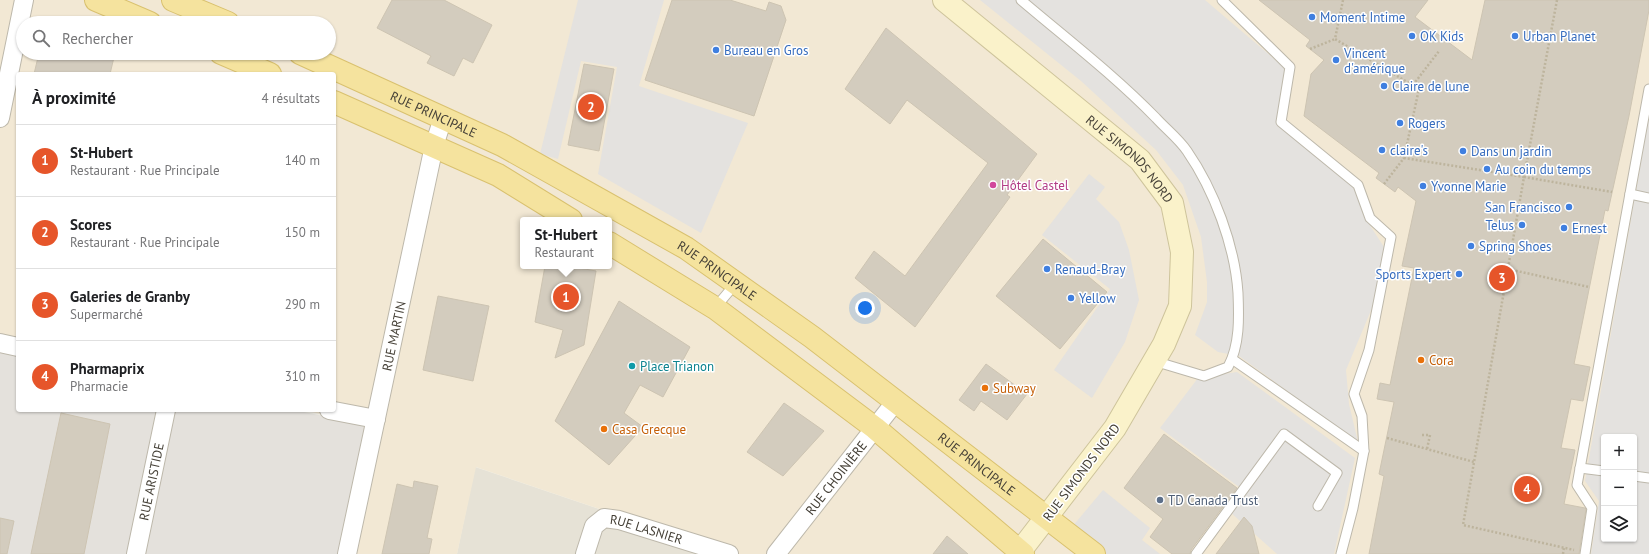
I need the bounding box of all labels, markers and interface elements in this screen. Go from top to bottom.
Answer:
place label: Moment Intime [1320,9,1405,26]
marker: Moment Intime [1307,12,1317,22]
search box [16,16,336,60]
icon: search [30,27,52,49]
place label: OK Kids [1420,28,1464,45]
place label: Urban Planet [1523,28,1596,45]
text: Rechercher [62,29,133,48]
marker: OK Kids [1407,31,1417,41]
marker: Urban Planet [1510,31,1520,41]
place label: Bureau en Gros [724,42,809,59]
marker: Bureau en Gros [711,45,721,55]
place label: Vincent d'amérique [1343,45,1405,77]
marker: Vincent d'amérique [1331,55,1341,65]
place label: Claire de lune [1392,78,1469,95]
marker: Claire de lune [1379,81,1389,91]
text: À proximité [32,87,116,109]
street label: RUE PRINCIPALE [388,87,480,141]
text: 4 résultats [261,90,320,107]
pin: 2 [578,92,604,122]
street label: RUE SIMONDS NORD [1082,111,1177,206]
place label: Rogers [1408,115,1446,132]
marker: Rogers [1395,118,1405,128]
place label: claire's [1390,142,1428,159]
text: St-Hubert [70,143,133,162]
place label: Dans un jardin [1471,143,1552,160]
marker: claire's [1377,145,1387,155]
marker: Dans un jardin [1458,146,1468,156]
text: 1 [41,152,49,169]
text: 140 m [285,152,320,169]
place label: Au coin du temps [1495,161,1591,178]
text: Restaurant · Rue Principale [70,162,220,179]
marker: Au coin du temps [1482,164,1492,174]
place label: Hôtel Castel [1001,177,1069,194]
place label: Yvonne Marie [1431,178,1506,195]
marker: Hôtel Castel [988,180,998,190]
marker: Yvonne Marie [1418,181,1428,191]
place label: San Francisco [1485,199,1561,216]
marker: San Francisco [1564,202,1574,212]
text: Scores [70,215,111,234]
popup [520,217,612,269]
place label: Telus [1486,217,1514,234]
marker: Telus [1517,220,1527,230]
place label: Ernest [1572,220,1608,237]
marker: Ernest [1559,223,1569,233]
text: 2 [41,224,49,241]
text: 150 m [285,224,320,241]
text: St-Hubert [535,225,597,244]
text: Restaurant · Rue Principale [70,234,220,251]
street label: RUE PRINCIPALE [674,237,760,304]
place label: Spring Shoes [1479,238,1551,255]
marker: Spring Shoes [1466,241,1476,251]
text: Restaurant [535,244,594,261]
place label: Renaud-Bray [1055,261,1125,278]
pin: 3 [1489,263,1515,293]
marker: Renaud-Bray [1042,264,1052,274]
place label: Sports Expert [1375,266,1452,283]
marker: Sports Expert [1454,269,1464,279]
pin: 1 [553,282,579,312]
text: Galeries de Granby [70,287,190,306]
place label: Yellow [1079,290,1116,307]
marker: Yellow [1066,293,1076,303]
text: 3 [41,296,49,313]
text: 290 m [285,296,320,313]
your location [855,298,875,318]
street label: RUE MARTIN [378,299,410,373]
text: Supermarché [70,306,143,323]
place label: Cora [1429,352,1454,369]
marker: Cora [1416,355,1426,365]
place label: Place Trianon [640,358,714,375]
text: Pharmaprix [70,359,144,378]
marker: Place Trianon [627,361,637,371]
text: 4 [41,368,49,385]
text: 310 m [285,368,320,385]
text: Pharmacie [70,378,128,395]
place label: Subway [993,380,1036,397]
marker: Subway [980,383,990,393]
street label: RUE SIMONDS NORD [1039,420,1124,525]
place label: Casa Grecque [612,421,686,438]
marker: Casa Grecque [599,424,609,434]
street label: RUE PRINCIPALE [934,429,1019,499]
map controls [1601,434,1637,542]
button: + [1601,434,1637,470]
street label: RUE CHOINIÈRE [802,437,871,519]
street label: RUE ARISTIDE [135,441,168,522]
button: − [1601,470,1637,506]
pin: 4 [1514,474,1540,504]
place label: TD Canada Trust [1168,492,1259,509]
marker: TD Canada Trust [1155,495,1165,505]
button: layers [1601,506,1637,542]
street label: RUE LASNIER [609,511,685,548]

